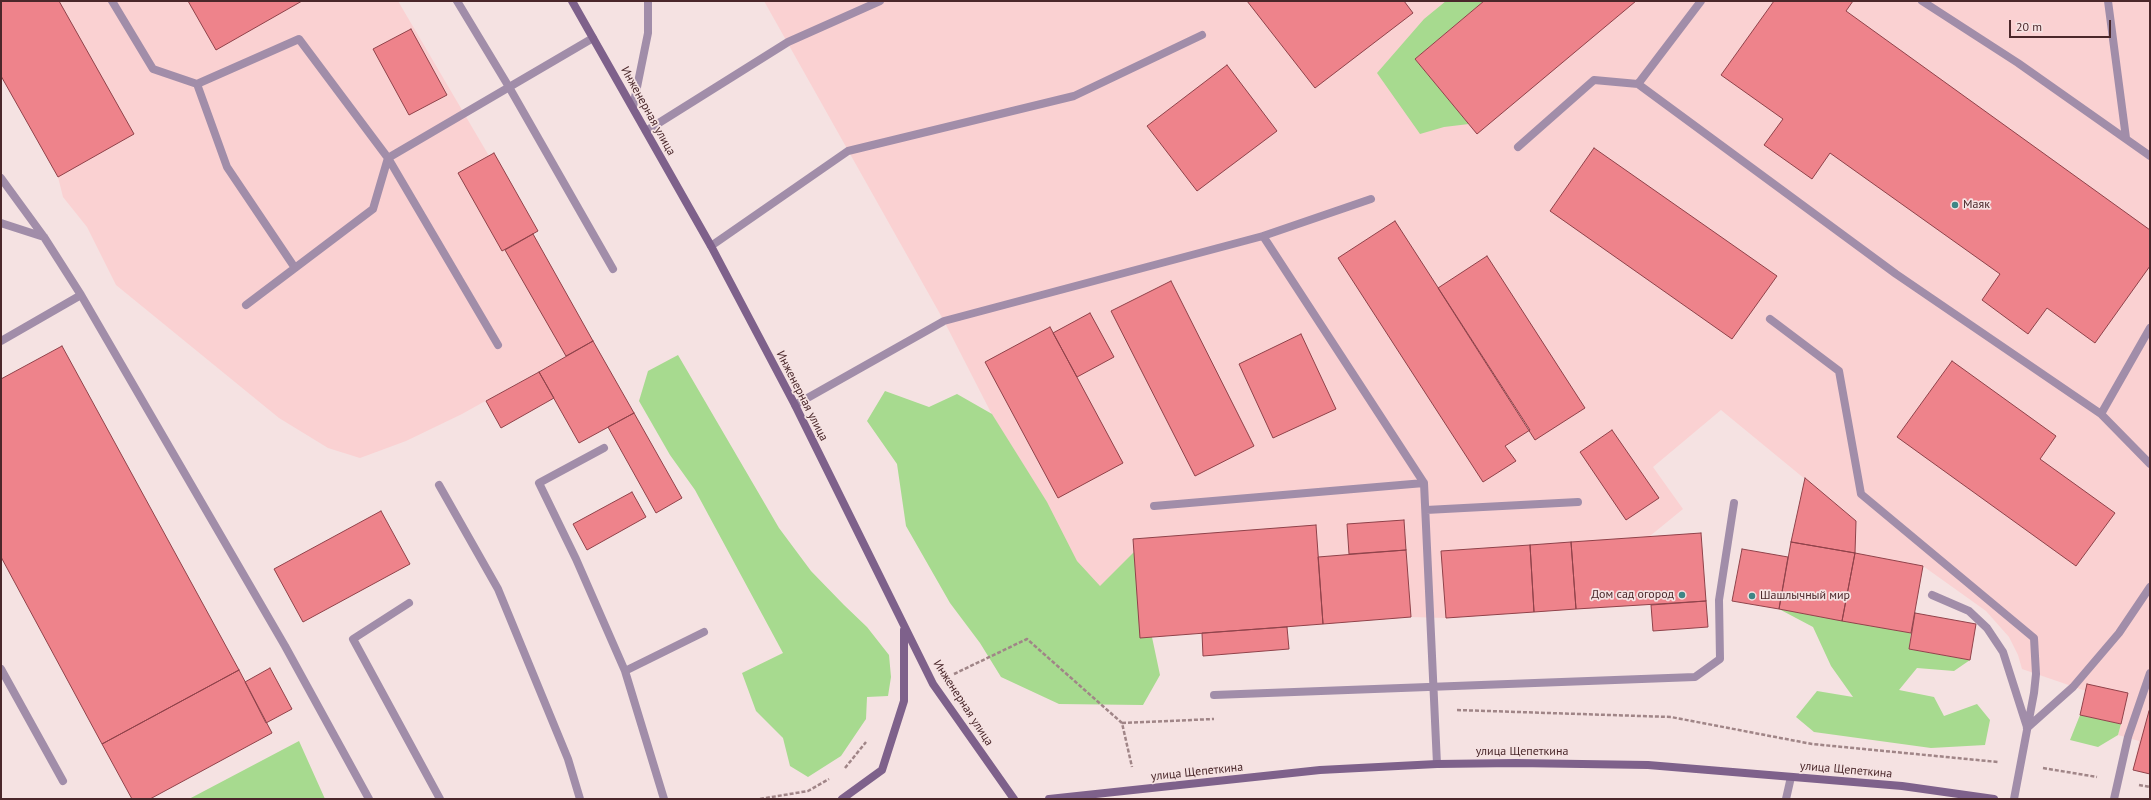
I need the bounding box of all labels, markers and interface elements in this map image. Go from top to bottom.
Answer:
scale bar [2011,12,2113,38]
text: 20 m [2016,19,2042,34]
street label: Инженерная улица [618,64,678,158]
place label: Маяк [1963,198,1990,212]
marker: Маяк [1950,200,1960,210]
street label: Инженерная улица [773,348,831,444]
place label: Дом сад огород [1591,588,1674,602]
place label: Шашлычный мир [1760,589,1850,603]
marker: Дом сад огород [1677,590,1687,600]
marker: Шашлычный мир [1747,591,1757,601]
street label: Инженерная улица [930,657,996,749]
street label: улица Щепеткина [1476,745,1568,759]
street label: улица Щепеткина [1799,759,1893,781]
street label: улица Щепеткина [1150,760,1244,784]

